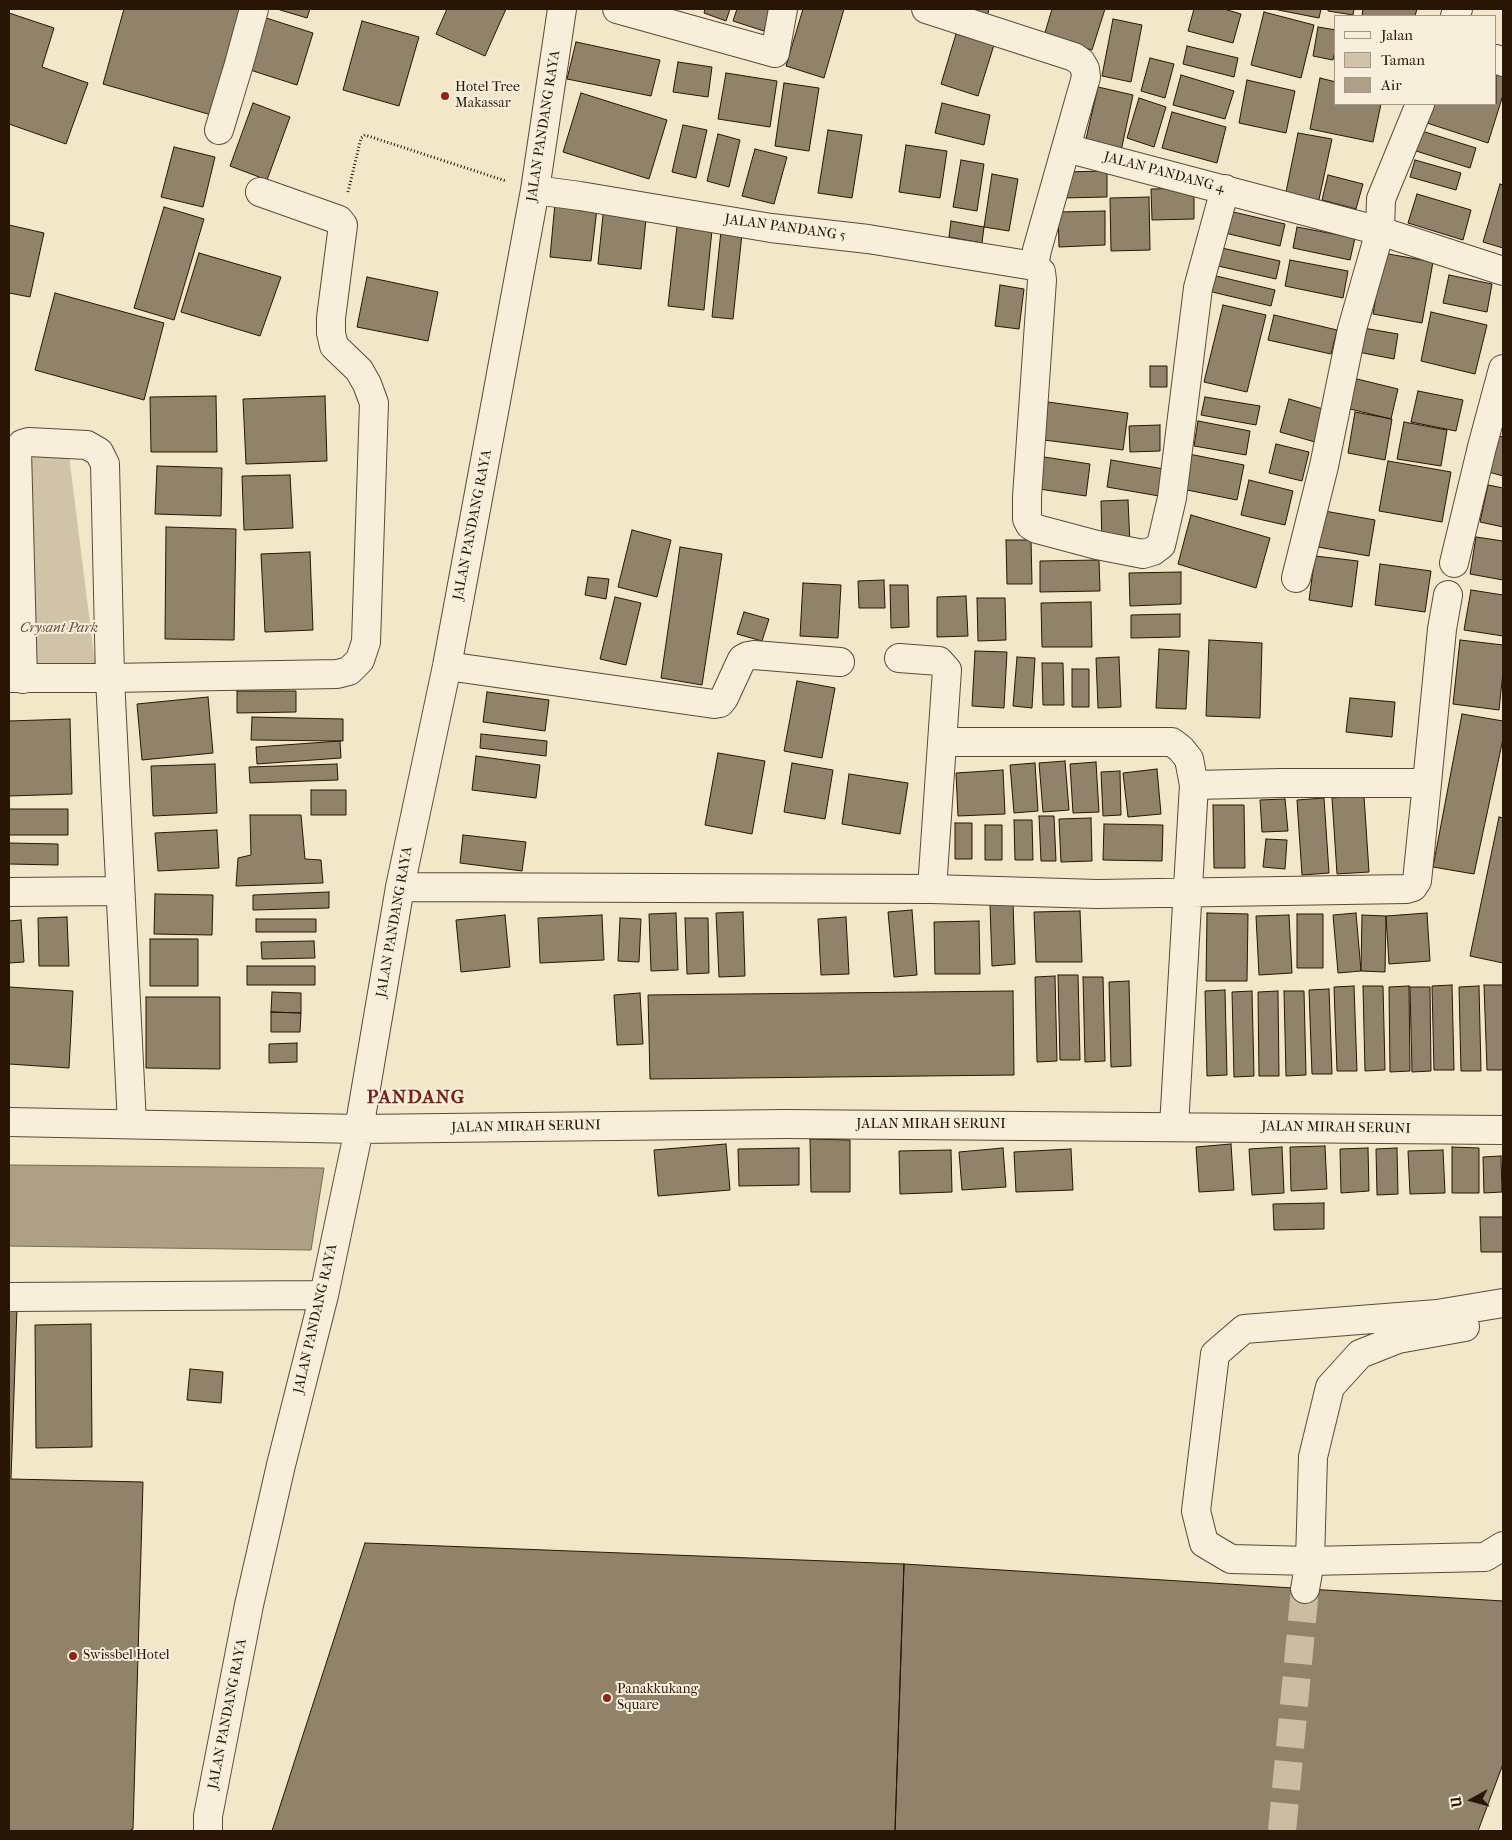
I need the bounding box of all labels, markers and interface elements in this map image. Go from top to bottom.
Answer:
legend [1334,15,1497,105]
text: Jalan [1381,26,1413,44]
street label: JALAN PANDANG RAYA [524,49,564,203]
text: Taman [1381,51,1425,69]
text: Air [1381,76,1402,94]
place label: Hotel Tree Makassar [455,80,520,112]
marker: Hotel Tree Makassar [439,90,451,102]
street label: JALAN PANDANG 4 [1102,149,1226,197]
street label: JALAN PANDANG 5 [723,211,847,245]
street label: JALAN PANDANG RAYA [450,448,496,602]
park label: Crysant Park [20,621,98,637]
street label: JALAN PANDANG RAYA [373,845,417,999]
district label: PANDANG [366,1087,466,1109]
street label: JALAN MIRAH SERUNI [451,1117,601,1137]
street label: JALAN MIRAH SERUNI [856,1117,1006,1133]
street label: JALAN MIRAH SERUNI [1261,1118,1411,1138]
street label: JALAN PANDANG RAYA [291,1243,341,1395]
street label: JALAN PANDANG RAYA [205,1637,251,1791]
place label: Swissbel Hotel [83,1648,170,1664]
marker: Swissbel Hotel [67,1650,79,1662]
place label: Panakkukang Square [617,1682,698,1714]
marker: Panakkukang Square [601,1692,613,1704]
north arrow [1447,1775,1497,1825]
text: U [1448,1795,1466,1808]

